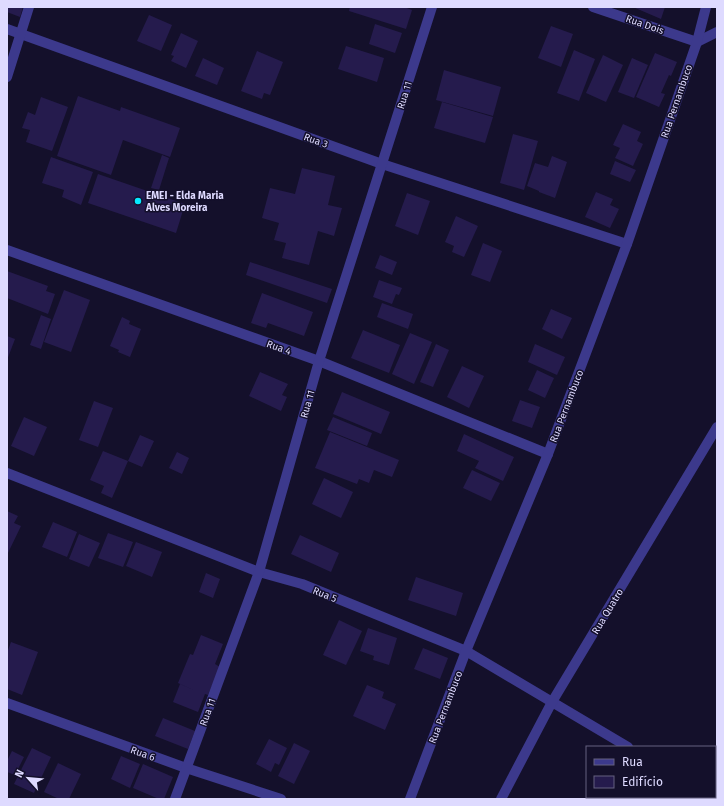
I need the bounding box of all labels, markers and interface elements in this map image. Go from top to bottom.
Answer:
street label: Rua Dois [624,13,666,37]
street label: Rua Pernambuco [659,63,695,140]
street label: Rua 11 [395,80,415,111]
street label: Rua 3 [302,131,329,151]
place label: EMEI - Elda Maria Alves Moreira [145,190,224,214]
marker: EMEI - Elda Maria Alves Moreira [133,196,143,206]
street label: Rua 4 [265,338,293,358]
street label: Rua Pernambuco [548,368,586,444]
street label: Rua 11 [298,389,318,420]
street label: Rua 5 [311,585,338,605]
street label: Rua Quatro [590,586,626,637]
street label: Rua Pernambuco [427,669,465,745]
street label: Rua 11 [197,697,218,728]
street label: Rua 6 [129,744,157,764]
legend [586,746,716,798]
text: Rua [622,755,643,769]
north arrow [8,758,48,798]
text: N [12,767,27,780]
text: Edifício [622,775,663,789]

